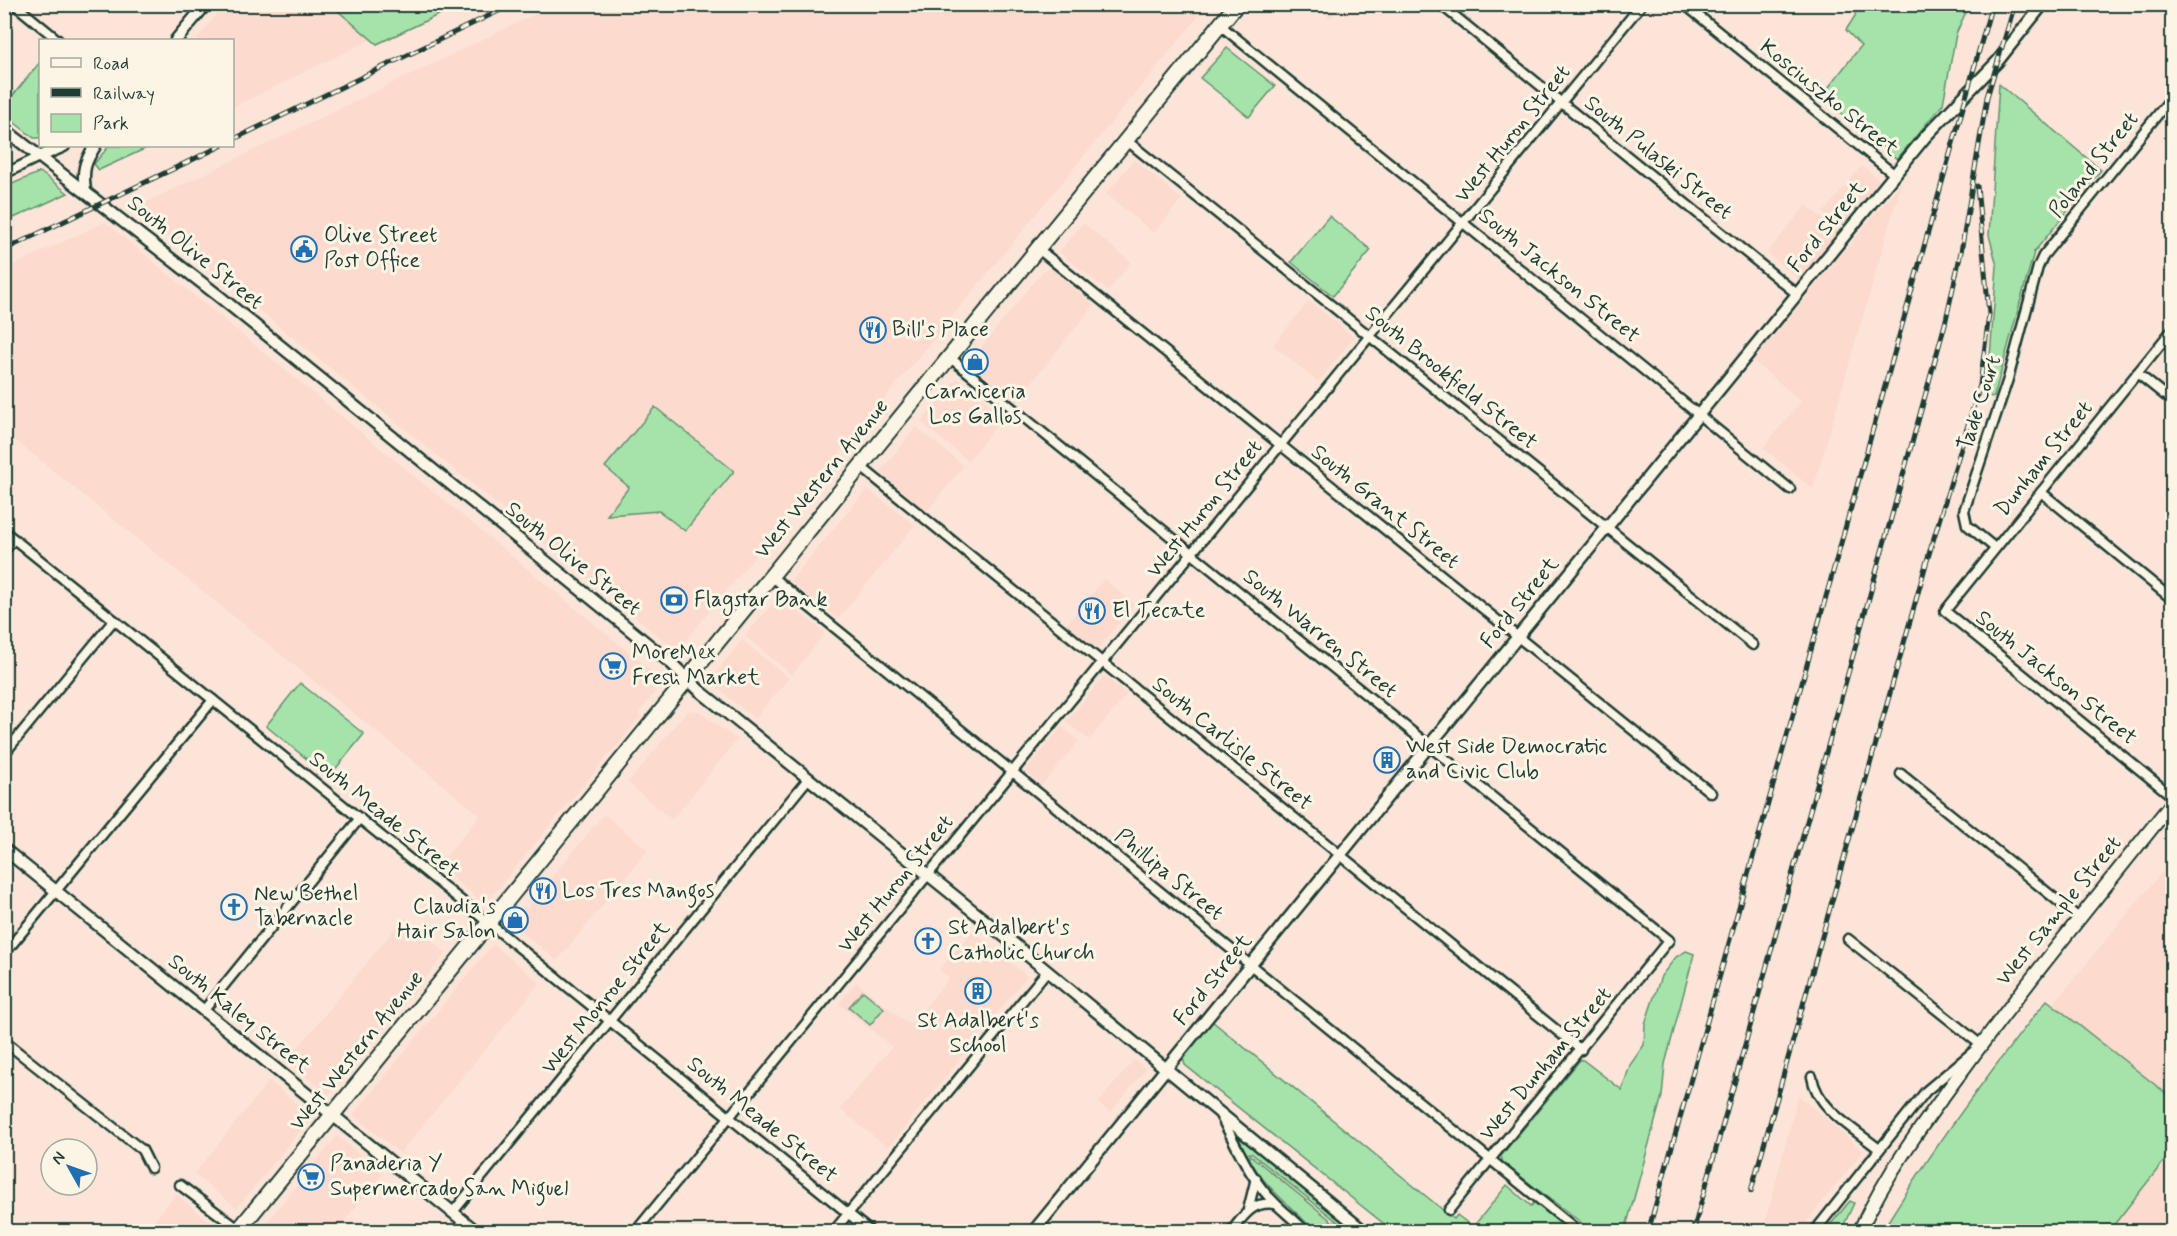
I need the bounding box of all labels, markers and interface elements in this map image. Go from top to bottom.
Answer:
street label: Kosciuszko Street [1754,33,1904,163]
legend [39,39,234,147]
text: Road [93,52,129,76]
street label: West Huron Street [1449,59,1577,209]
text: Railway [93,82,155,106]
street label: South Pulaski Street [1578,90,1738,226]
street label: Poland Street [2043,106,2145,224]
text: Park [93,112,129,136]
street label: Ford Street [1781,175,1873,279]
street label: South Olive Street [121,190,269,316]
street label: South Jackson Street [1473,202,1645,350]
place label: Olive Street Post Office [324,222,437,275]
public building icon: Olive Street Post Office [289,234,319,264]
street label: South Brookfield Street [1359,300,1543,456]
restaurant icon: Bill's Place [858,315,888,345]
place label: Bill's Place [892,316,989,344]
shop icon: Carniceria Los Gallos [960,347,990,377]
street label: Tade Court [1951,352,2009,454]
place label: Carniceria Los Gallos [924,378,1026,431]
street label: West Western Avenue [749,393,895,565]
street label: Dunham Street [1989,395,2099,523]
street label: West Huron Street [1141,434,1269,584]
street label: South Grant Street [1305,438,1465,576]
street label: South Olive Street [499,496,647,622]
street label: Ford Street [1474,551,1566,655]
street label: South Warren Street [1237,563,1403,705]
bank icon: Flagstar Bank [659,585,689,615]
place label: Flagstar Bank [694,586,828,617]
restaurant icon: El Tecate [1077,596,1107,626]
place label: El Tecate [1112,597,1206,625]
street label: South Jackson Street [1970,604,2142,752]
place label: MoreMex Fresh Market [632,639,760,692]
supermarket icon: MoreMex Fresh Market [598,651,628,681]
street label: South Carlisle Street [1146,671,1318,817]
place label: West Side Democratic and Civic Club [1406,733,1607,786]
building icon: West Side Democratic and Civic Club [1372,745,1402,775]
street label: South Meade Street [303,746,465,884]
street label: West Huron Street [832,809,960,959]
street label: Phillipa Street [1109,823,1229,927]
street label: West Sample Street [1990,830,2128,992]
restaurant icon: Los Tres Mangos [528,876,558,906]
place label: Los Tres Mangos [562,877,715,908]
place label: New Bethel Tabernacle [254,880,358,933]
church icon: New Bethel Tabernacle [219,892,249,922]
place label: Claudia's Hair Salon [397,893,496,946]
shop icon: Claudia's Hair Salon [500,905,530,935]
place label: St Adalbert's Catholic Church [948,914,1095,967]
street label: West Monroe Street [536,916,677,1080]
church icon: St Adalbert's Catholic Church [913,926,943,956]
street label: Ford Street [1167,928,1259,1032]
street label: South Kaley Street [162,948,316,1080]
street label: West Western Avenue [284,965,430,1137]
building icon: St Adalbert's School [963,976,993,1006]
street label: West Dunham Street [1473,981,1619,1147]
place label: St Adalbert's School [917,1007,1039,1060]
street label: South Meade Street [681,1051,843,1189]
north arrow [39,1137,99,1197]
text: N [47,1147,70,1169]
place label: Panaderia Y Supermercado San Miguel [330,1150,568,1206]
supermarket icon: Panaderia Y Supermercado San Miguel [296,1162,326,1192]

